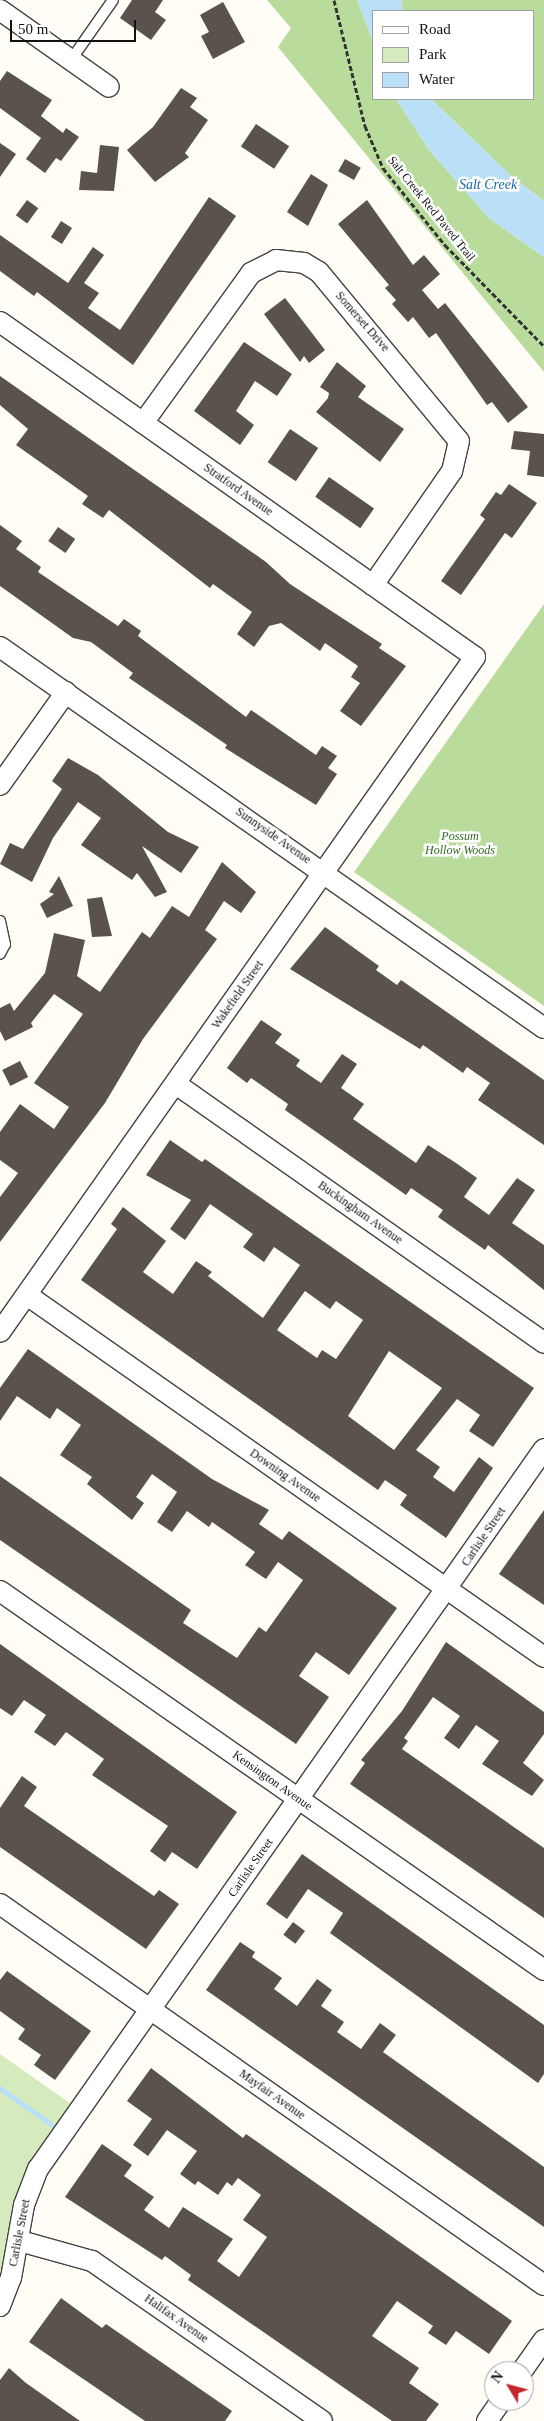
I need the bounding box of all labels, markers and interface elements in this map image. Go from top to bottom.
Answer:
scale bar [12,10,139,42]
legend [372,10,534,100]
text: 50 m [18,21,48,37]
text: Road [419,21,451,37]
text: Park [419,46,447,62]
text: Water [419,71,454,87]
street label: Salt Creek Red Paved Trail [384,154,478,264]
water label: Salt Creek [459,177,517,193]
street label: Somerset Drive [332,289,392,355]
street label: Stratford Avenue [200,461,276,519]
street label: Sunnyside Avenue [232,804,314,868]
park label: Possum Hollow Woods [425,830,495,858]
street label: Wakefield Street [209,958,267,1032]
street label: Buckingham Avenue [315,1178,405,1248]
street label: Downing Avenue [246,1446,324,1506]
street label: Carlisle Street [459,1505,509,1569]
street label: Kensington Avenue [229,1748,315,1814]
street label: Carlisle Street [226,1836,276,1900]
street label: Mayfair Avenue [236,2067,308,2123]
street label: Carlisle Street [6,2198,34,2268]
street label: Halifax Avenue [141,2291,211,2347]
north arrow [484,2361,534,2411]
text: N [488,2369,506,2386]

